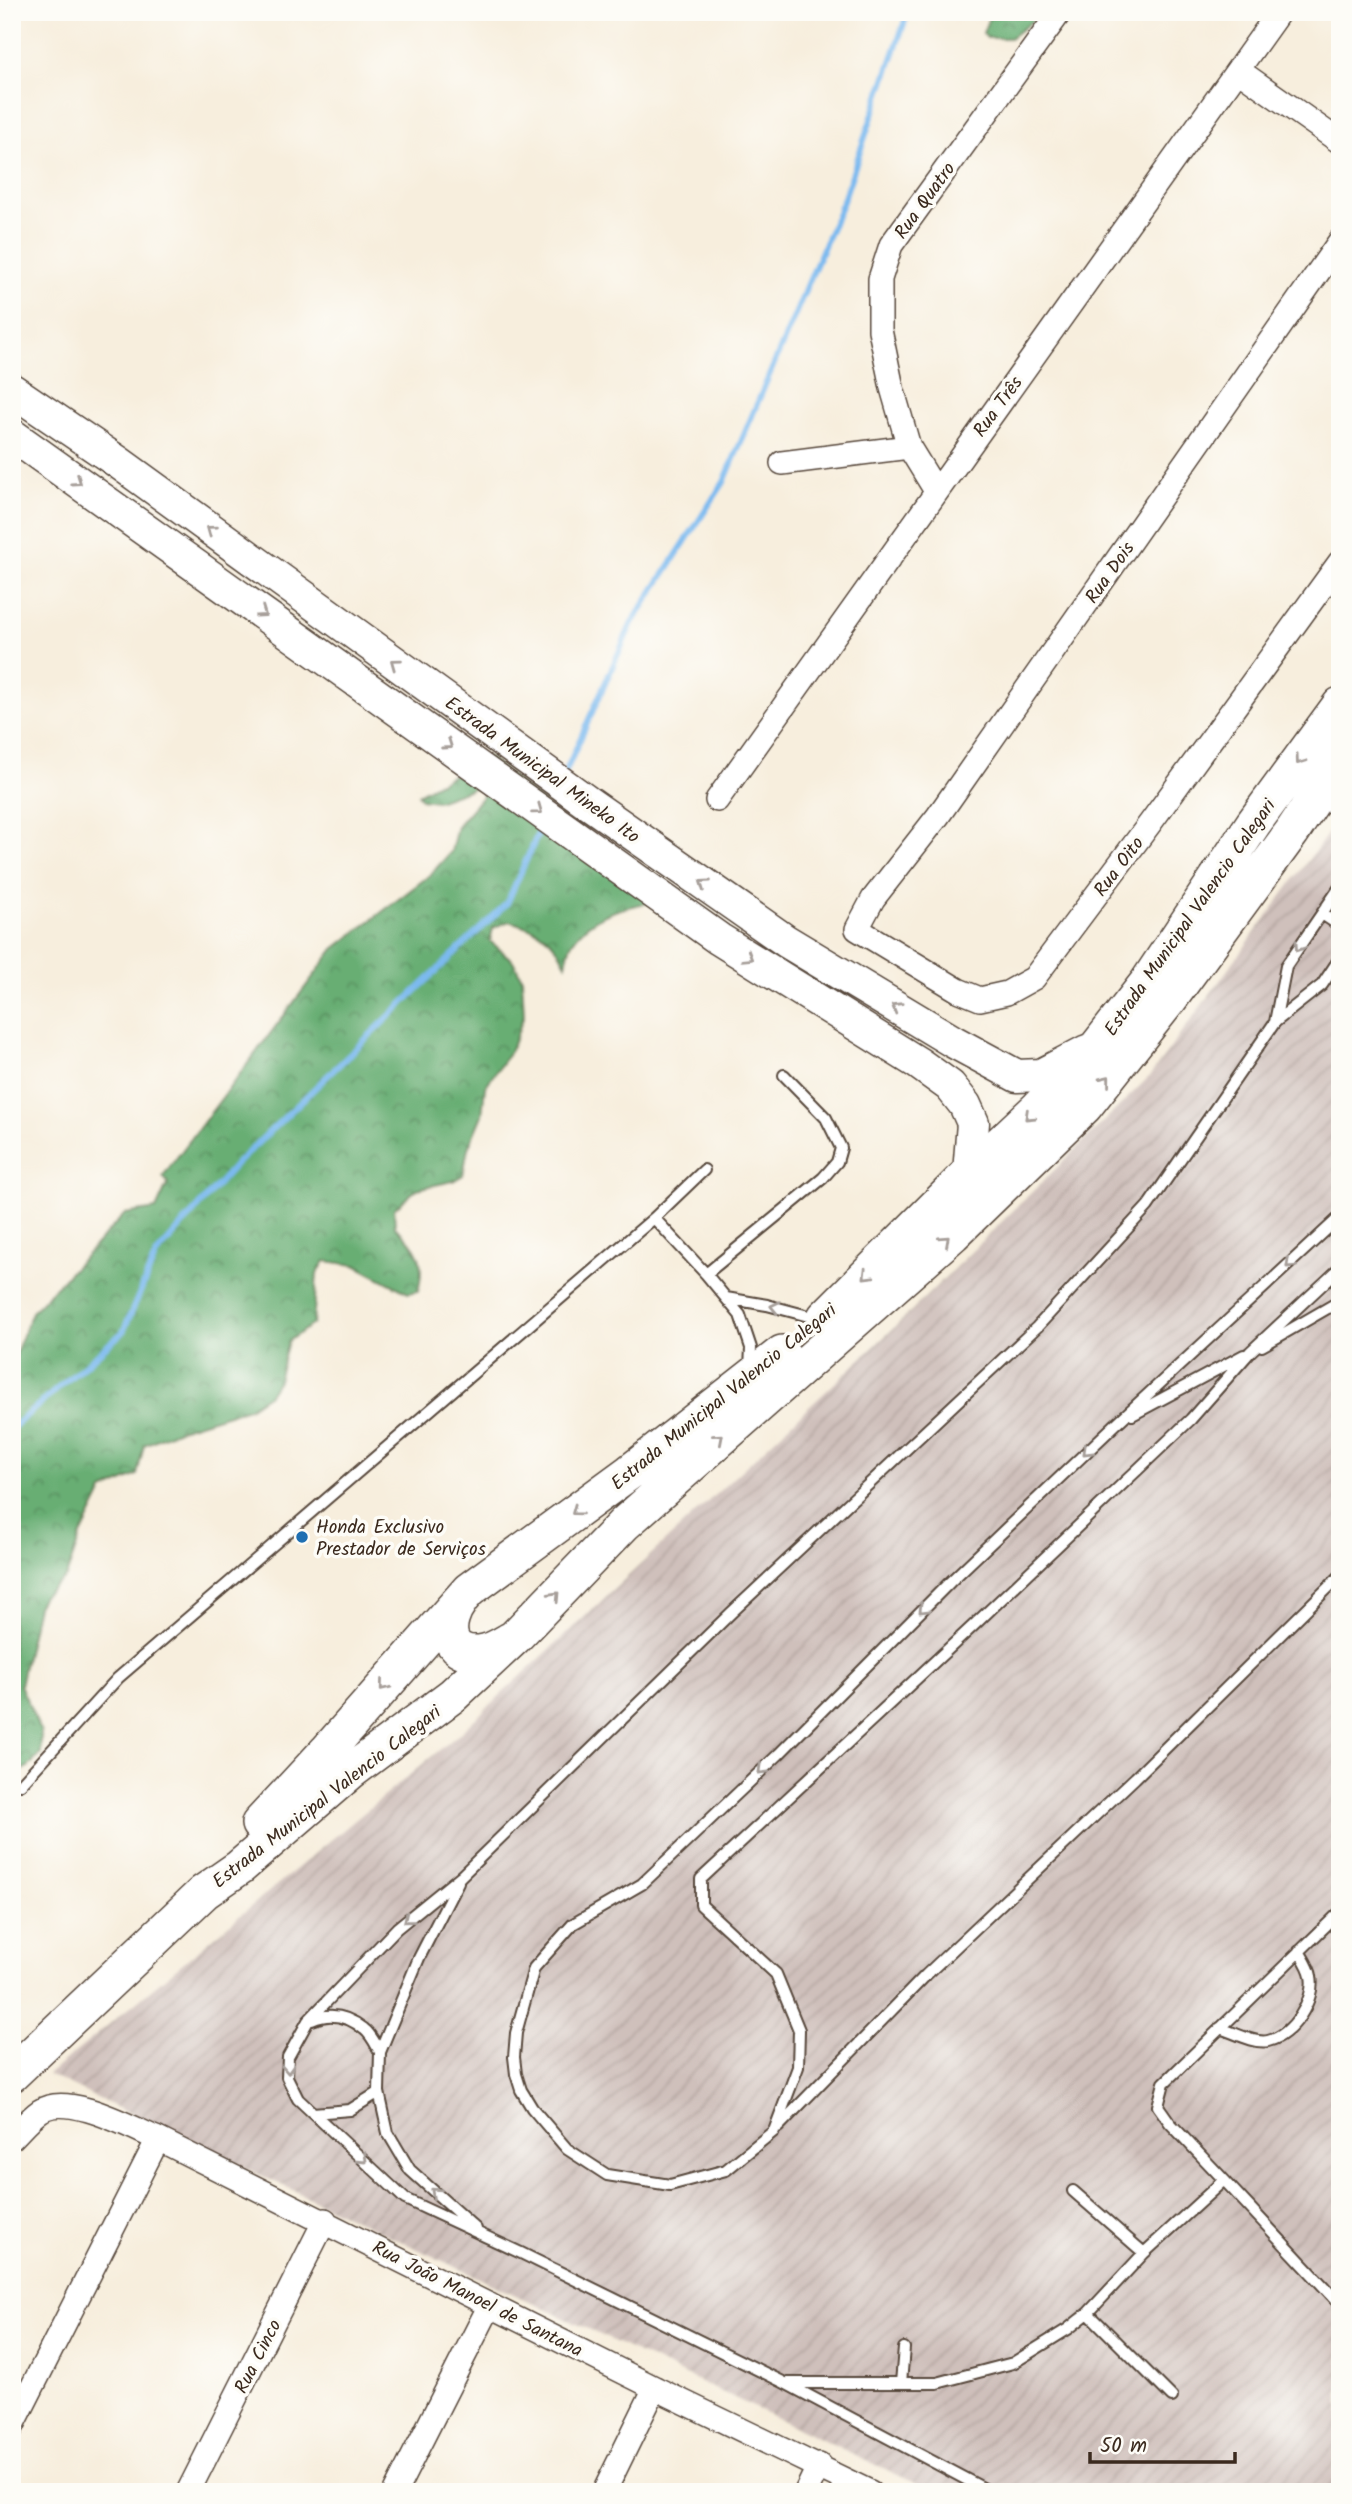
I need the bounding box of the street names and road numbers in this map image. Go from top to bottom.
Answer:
street label: Rua Quatro [887,156,964,246]
street label: Rua Três [966,370,1031,444]
street label: Rua Dois [1078,536,1143,611]
street label: Estrada Municipal Mineko Ito [438,689,646,852]
street label: Estrada Municipal Valencio Calegari [1097,792,1285,1043]
street label: Rua Oito [1087,831,1152,904]
street label: Estrada Municipal Valencio Calegari [605,1296,845,1498]
street label: Estrada Municipal Valencio Calegari [206,1698,449,1897]
street label: Rua João Manoel de Santana [366,2234,588,2366]
street label: Rua Cinco [227,2315,290,2399]

